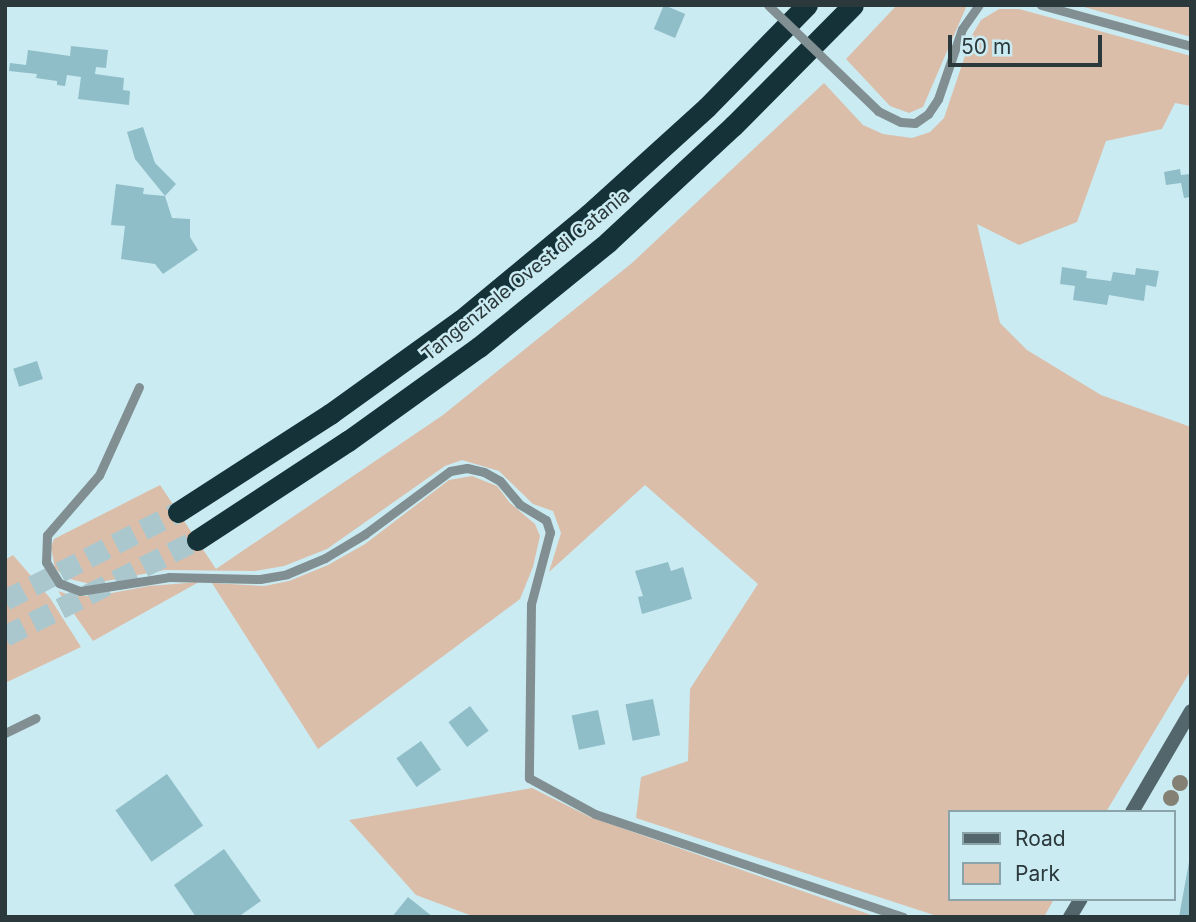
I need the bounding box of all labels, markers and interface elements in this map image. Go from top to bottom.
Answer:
scale bar [951,21,1105,65]
text: 50 m [961,34,1011,59]
street label: Tangenziale Ovest di Catania [418,184,634,366]
legend [948,810,1175,901]
text: Road [1015,826,1066,851]
text: Park [1015,861,1060,886]

